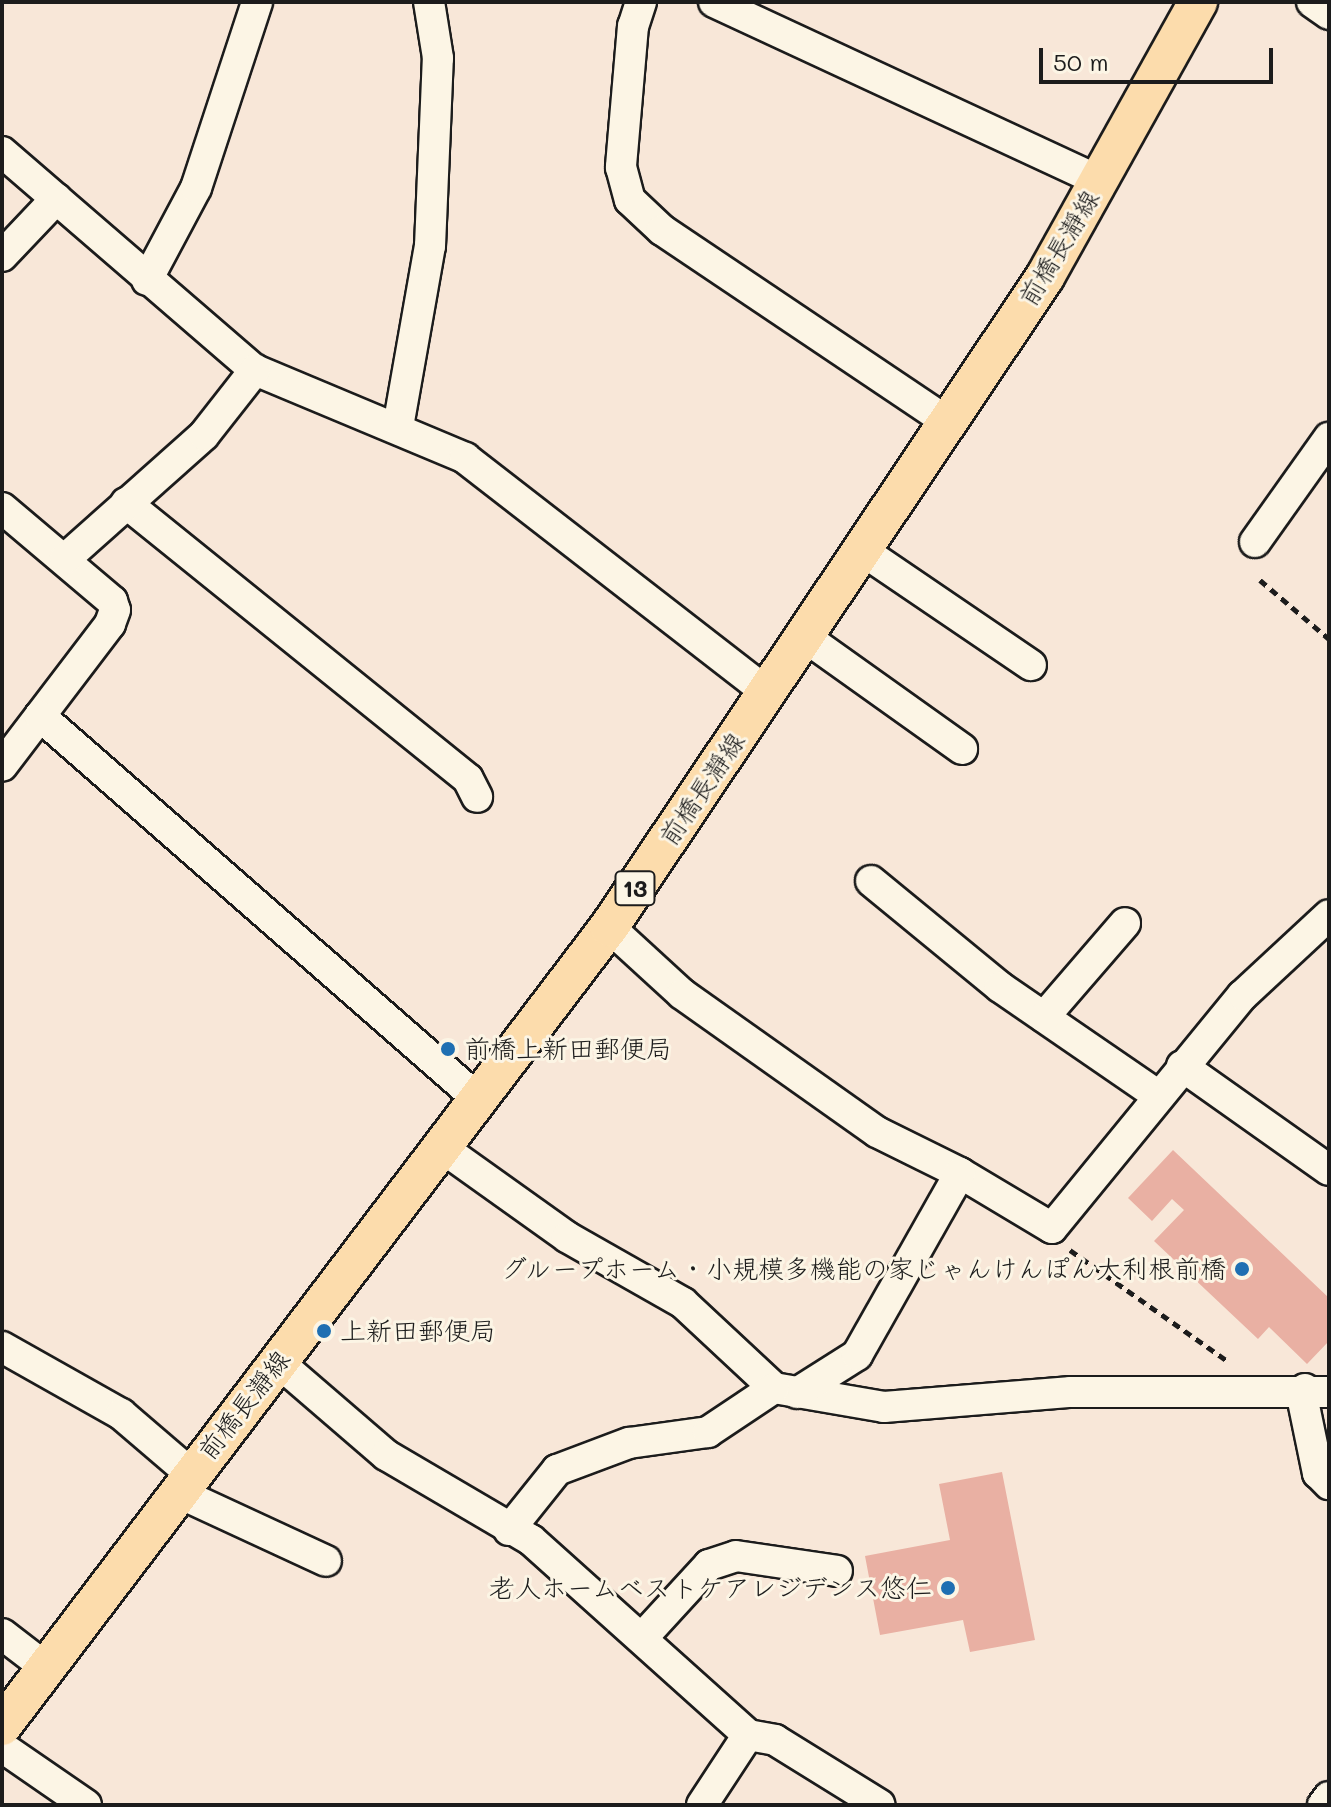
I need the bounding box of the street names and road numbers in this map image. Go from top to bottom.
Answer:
street label: 前橋長瀞線 [1012,184,1106,312]
street label: 前橋長瀞線 [653,726,751,852]
road number: 13 [613,868,657,908]
street label: 前橋長瀞線 [192,1344,296,1466]

